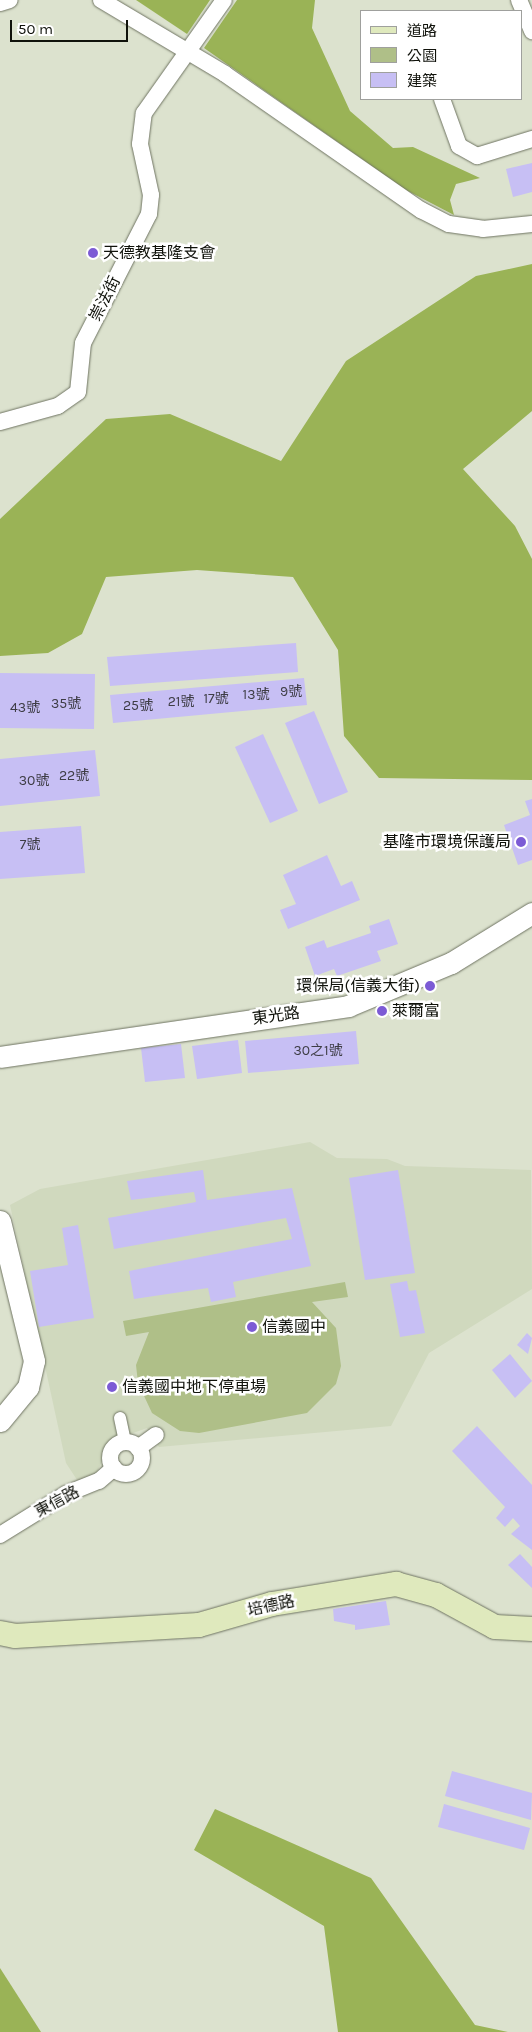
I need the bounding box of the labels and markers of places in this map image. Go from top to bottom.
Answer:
place label: 天德教基隆支會 [103,243,215,263]
marker: 天德教基隆支會 [87,247,99,259]
place label: 基隆市環境保護局 [383,832,511,852]
marker: 基隆市環境保護局 [515,836,527,848]
place label: 環保局(信義大街) [297,976,420,996]
marker: 環保局(信義大街) [424,980,436,992]
place label: 萊爾富 [392,1001,440,1021]
marker: 萊爾富 [376,1005,388,1017]
place label: 信義國中 [262,1317,326,1337]
marker: 信義國中 [246,1321,258,1333]
place label: 信義國中地下停車場 [122,1377,266,1397]
marker: 信義國中地下停車場 [106,1381,118,1393]

